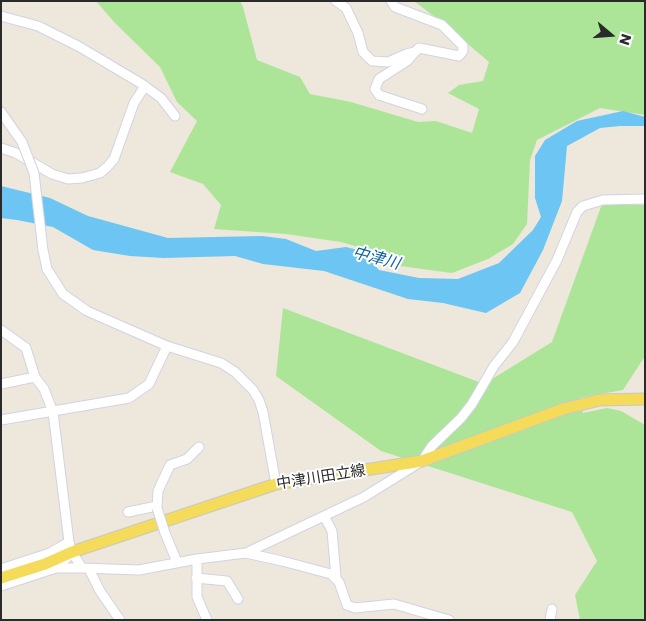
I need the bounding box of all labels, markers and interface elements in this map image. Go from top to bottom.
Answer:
north arrow [586,10,636,60]
text: N [614,32,636,48]
water label: 中津川 [350,244,402,274]
street label: 中津川田立線 [275,462,367,494]

